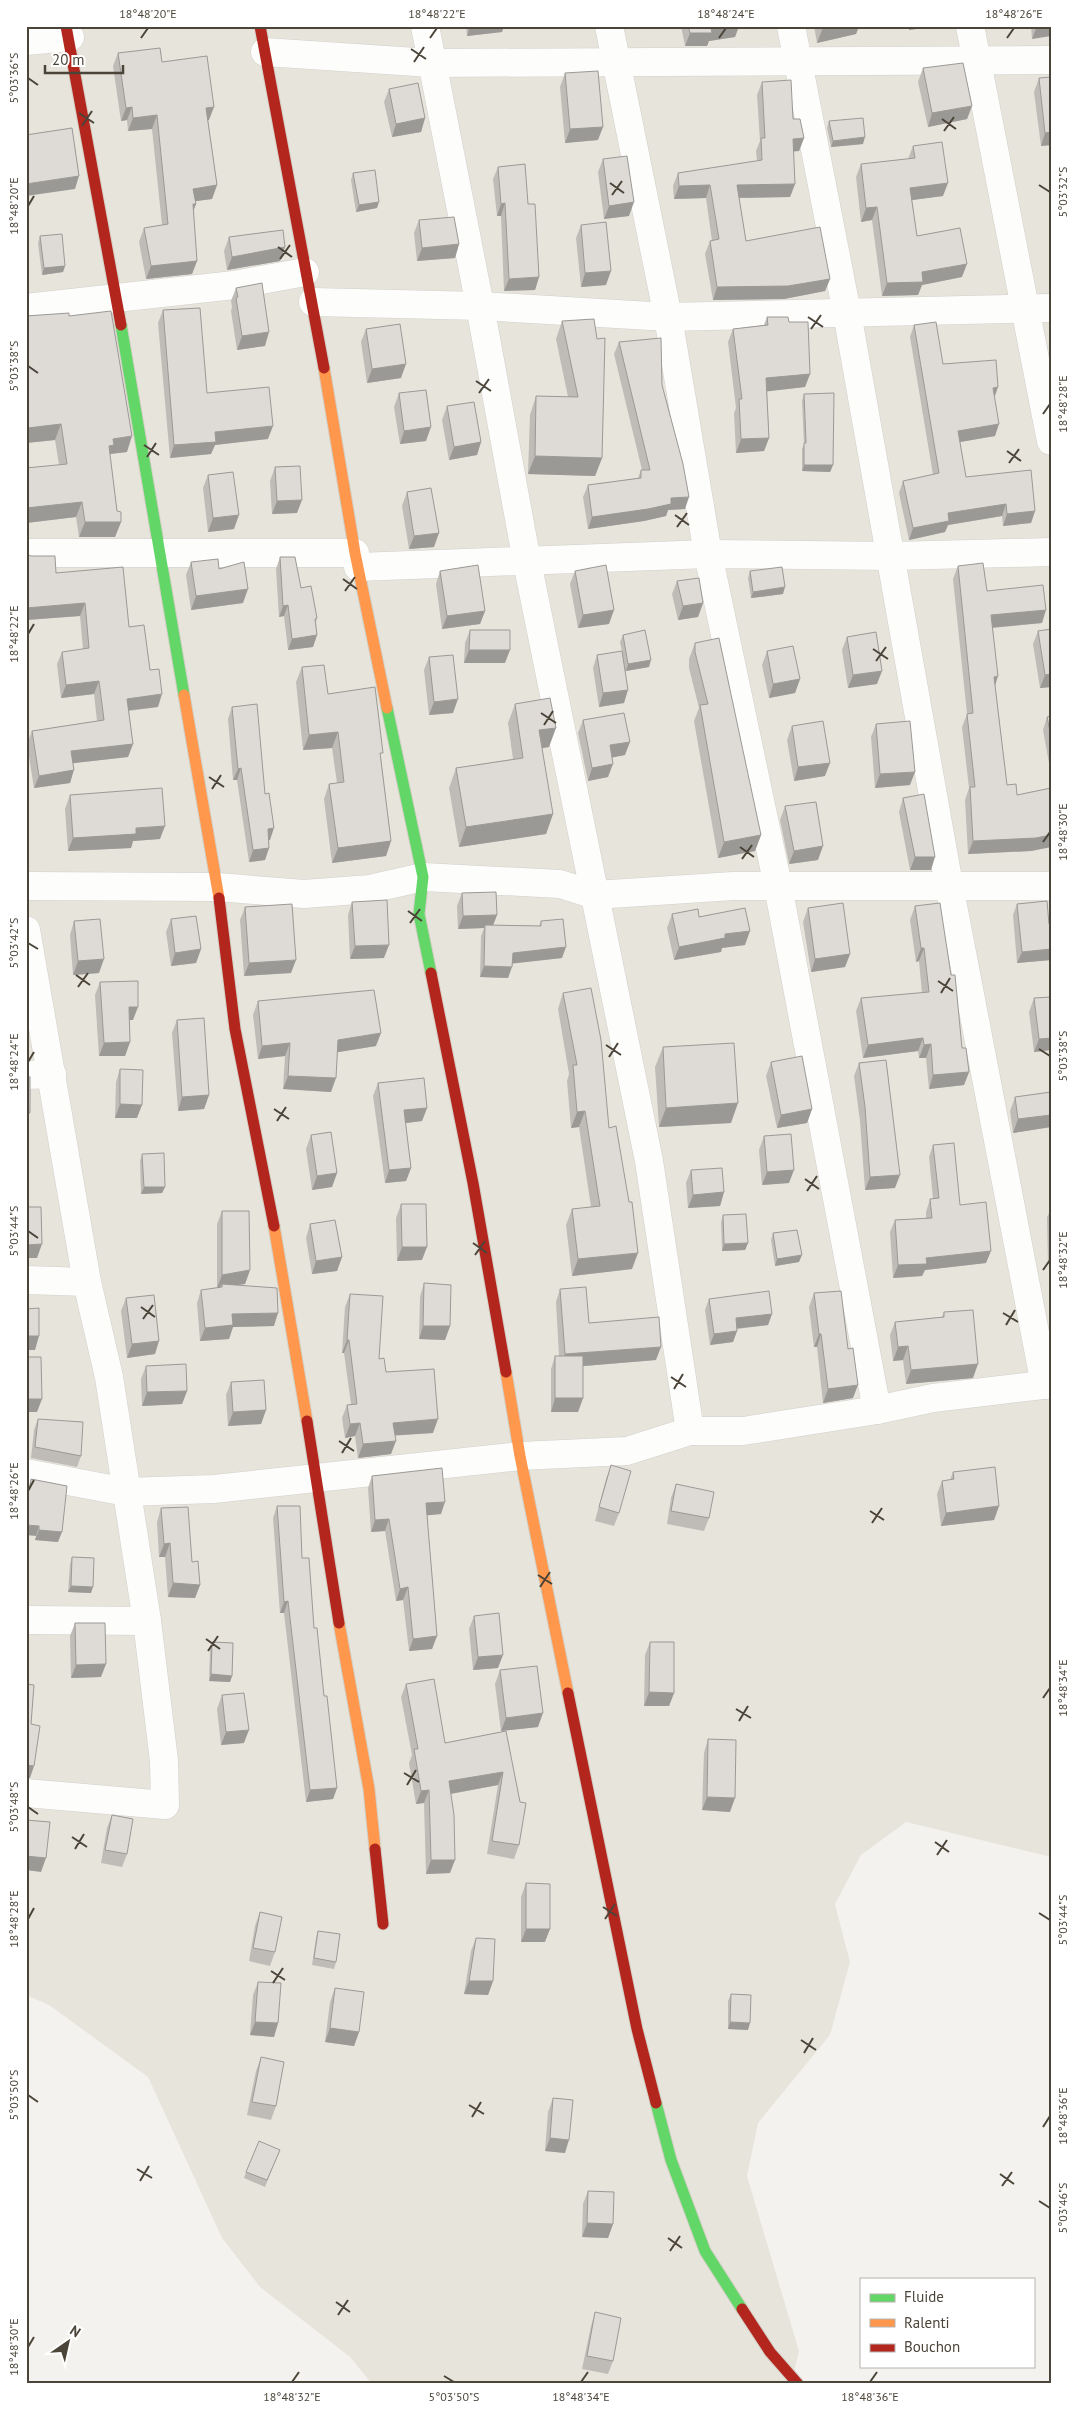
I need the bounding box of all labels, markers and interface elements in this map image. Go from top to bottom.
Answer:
text: 18°48'20"E [119,6,177,21]
text: 18°48'22"E [408,6,466,21]
text: 18°48'24"E [697,6,755,21]
text: 18°48'26"E [985,6,1043,21]
scale bar [45,42,122,74]
text: 20 m [52,50,85,69]
text: 5°03'36"S [6,53,21,103]
text: 5°03'32"S [1055,167,1070,217]
text: 18°48'20"E [6,177,21,235]
text: 5°03'38"S [6,341,21,391]
text: 18°48'28"E [1055,375,1070,433]
text: 18°48'22"E [6,605,21,663]
text: 18°48'30"E [1055,803,1070,861]
text: 5°03'42"S [6,918,21,968]
text: 5°03'38"S [1055,1031,1070,1081]
text: 18°48'24"E [6,1033,21,1091]
text: 5°03'44"S [6,1206,21,1256]
text: 18°48'32"E [1055,1231,1070,1289]
text: 18°48'26"E [6,1462,21,1520]
text: 18°48'34"E [1055,1659,1070,1717]
text: 5°03'48"S [6,1782,21,1832]
text: 18°48'28"E [6,1890,21,1948]
text: 5°03'44"S [1055,1895,1070,1945]
text: 5°03'50"S [6,2070,21,2120]
text: 18°48'36"E [1055,2087,1070,2145]
text: 5°03'46"S [1055,2183,1070,2233]
legend [860,2278,1034,2368]
text: Fluide [904,2287,944,2306]
text: Ralenti [904,2313,950,2332]
text: 18°48'30"E [6,2318,21,2376]
north arrow [42,2318,92,2368]
text: N [66,2321,84,2341]
text: Bouchon [904,2337,960,2356]
text: 18°48'32"E [263,2389,321,2404]
text: 5°03'50"S [429,2389,479,2404]
text: 18°48'34"E [552,2389,610,2404]
text: 18°48'36"E [841,2389,899,2404]

